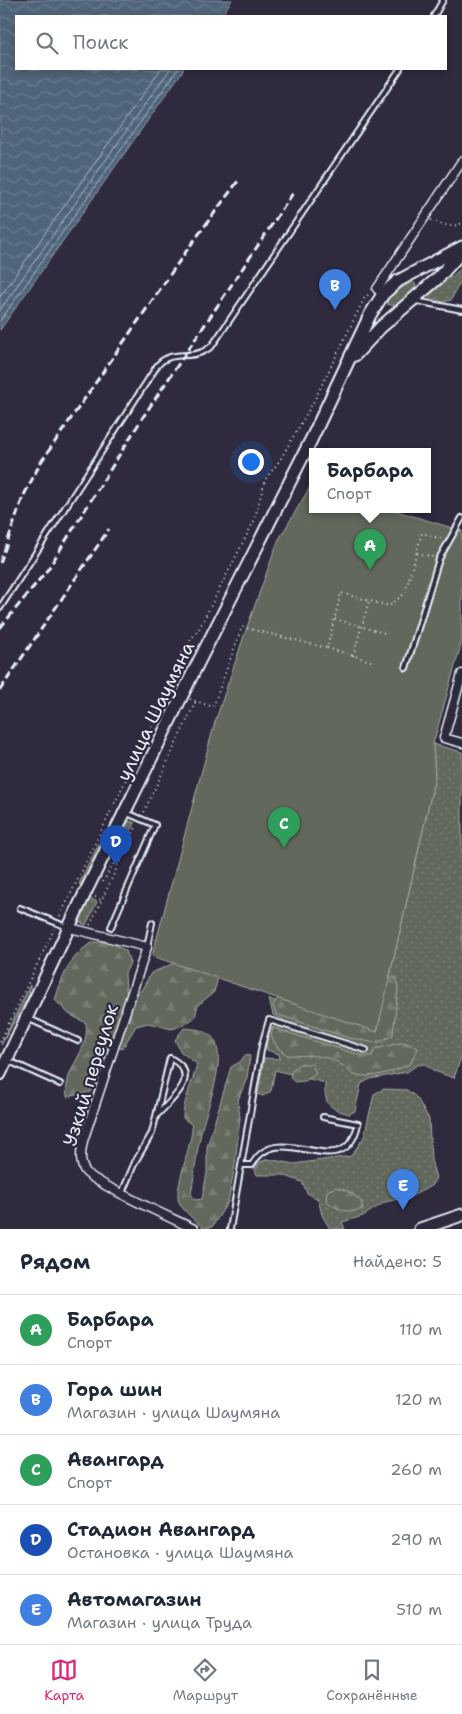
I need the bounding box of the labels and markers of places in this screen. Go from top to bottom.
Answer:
pin: B [319,269,351,310]
pin: A [354,529,386,570]
pin: C [268,807,300,848]
pin: D [100,825,132,866]
pin: E [387,1169,419,1210]

